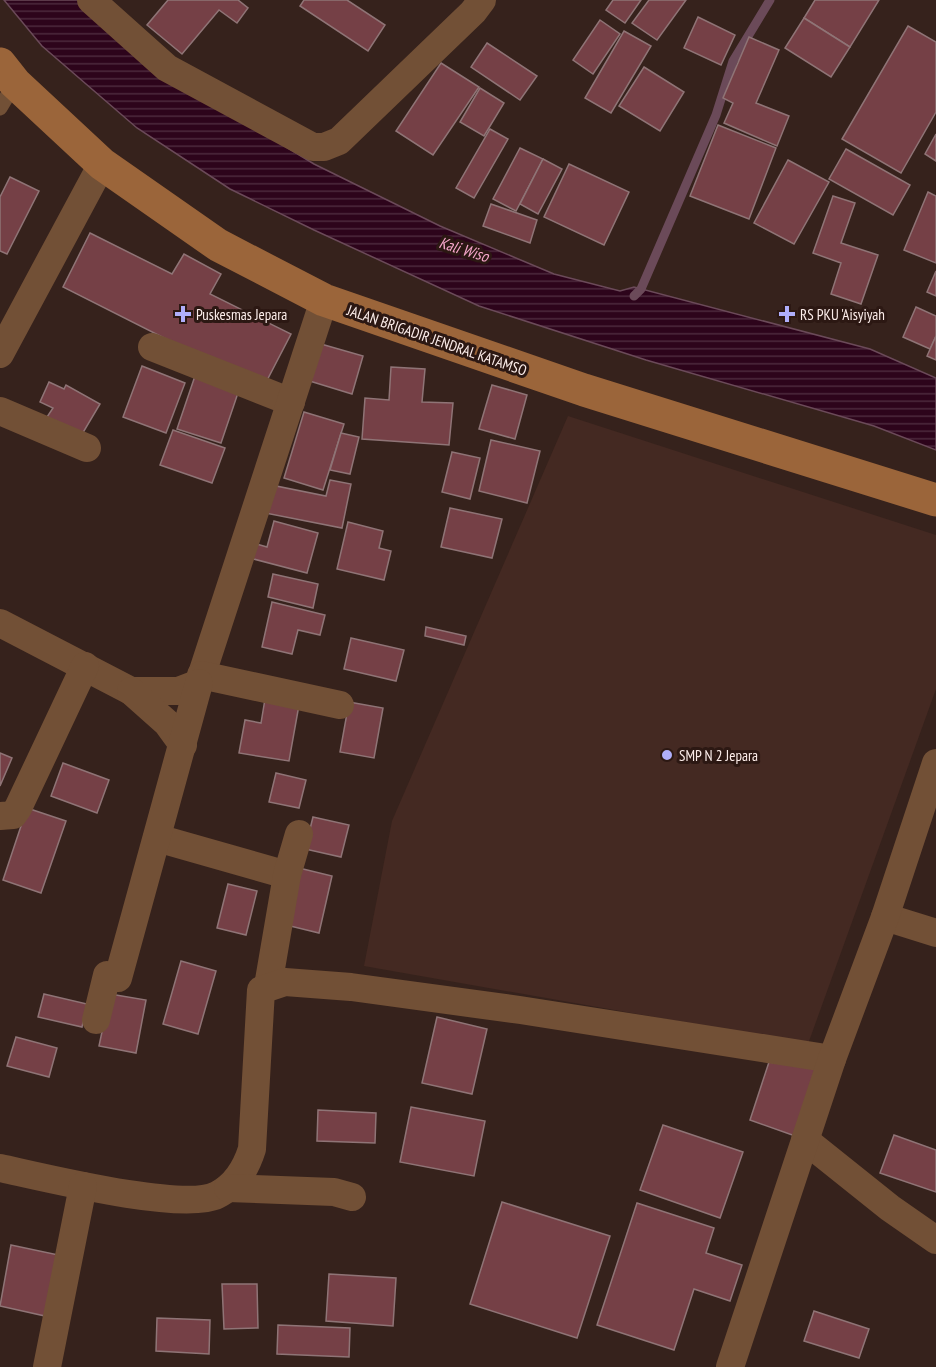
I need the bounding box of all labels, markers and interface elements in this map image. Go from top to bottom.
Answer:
water label: Kali Wiso [437,232,492,266]
street label: JALAN BRIGADIR JENDRAL KATAMSO [344,300,529,380]
marker: Puskesmas Jepara [174,305,192,323]
place label: Puskesmas Jepara [196,305,287,324]
marker: RS PKU 'Aisyiyah [778,305,796,323]
place label: RS PKU 'Aisyiyah [800,305,885,324]
place label: SMP N 2 Jepara [679,746,758,765]
marker: SMP N 2 Jepara [660,748,674,762]

